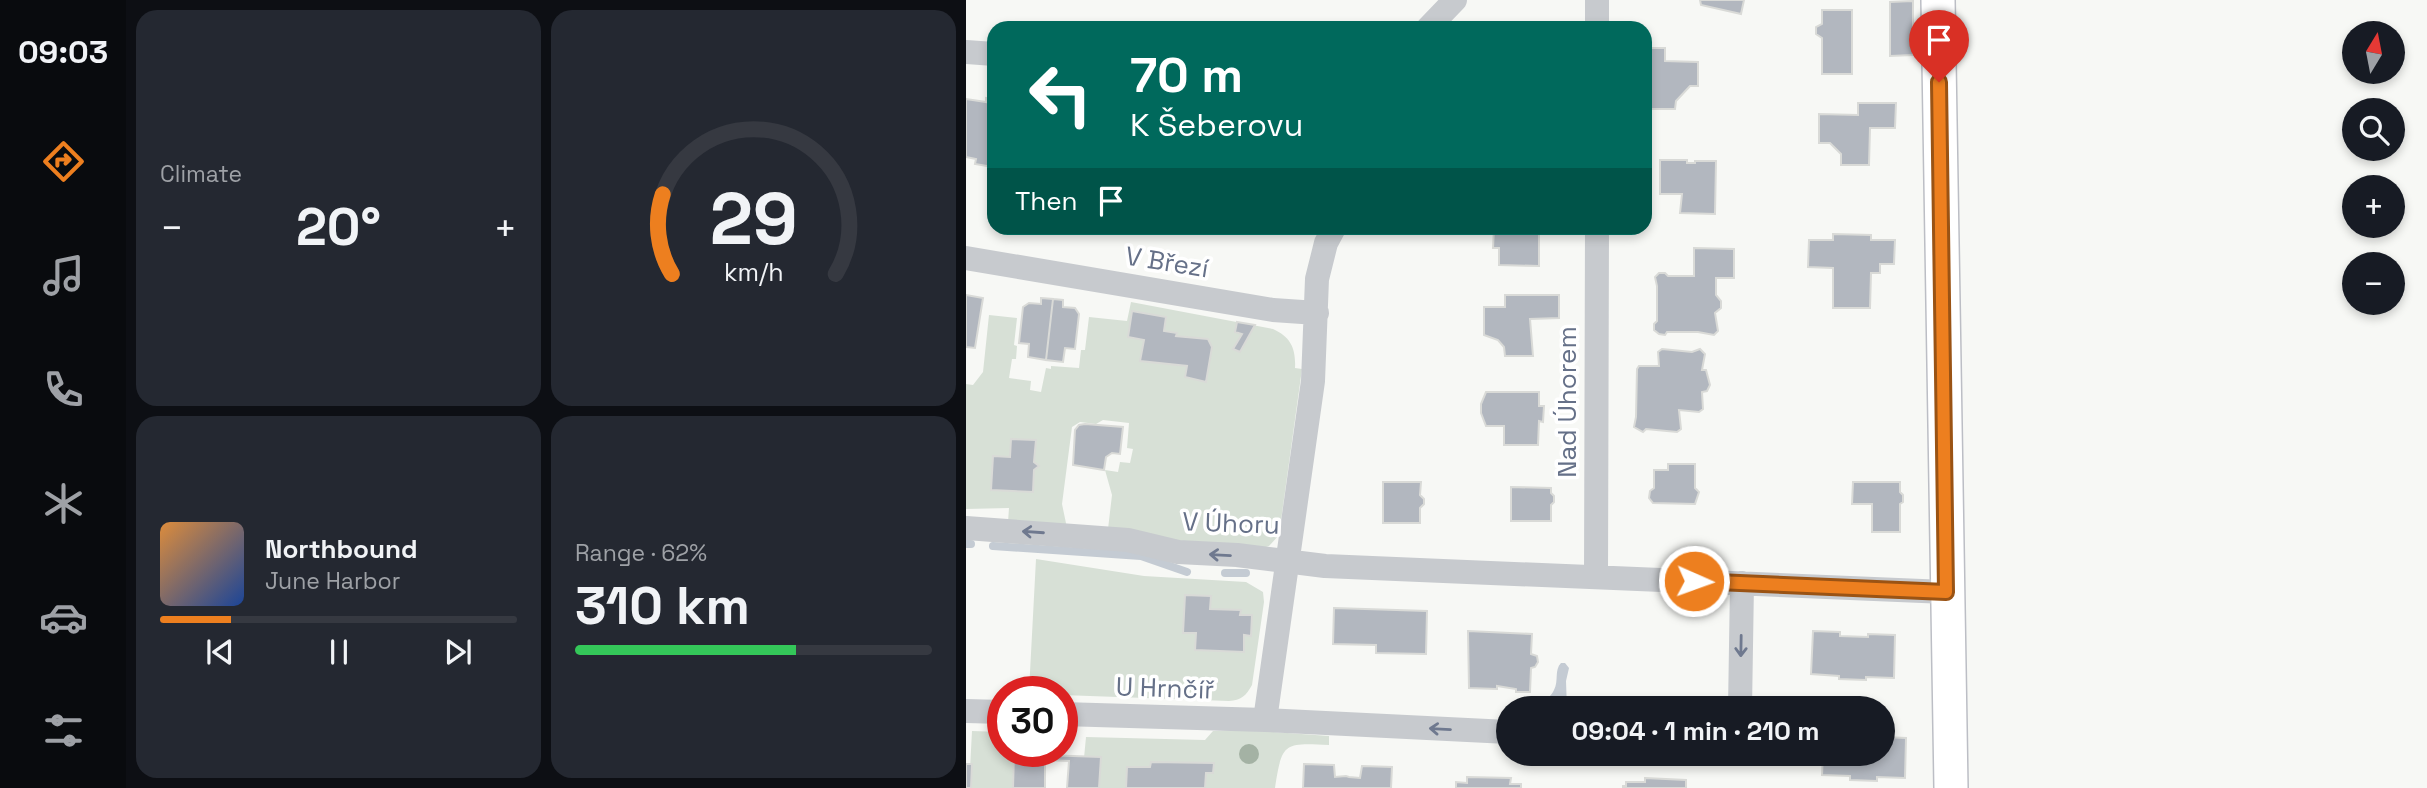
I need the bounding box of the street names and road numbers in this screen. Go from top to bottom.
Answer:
street label: V Březí [1123,239,1212,285]
street label: Nad Úhorem [1550,326,1584,478]
street label: V Úhoru [1182,504,1280,542]
street label: U Hrnčíř [1115,669,1215,707]

